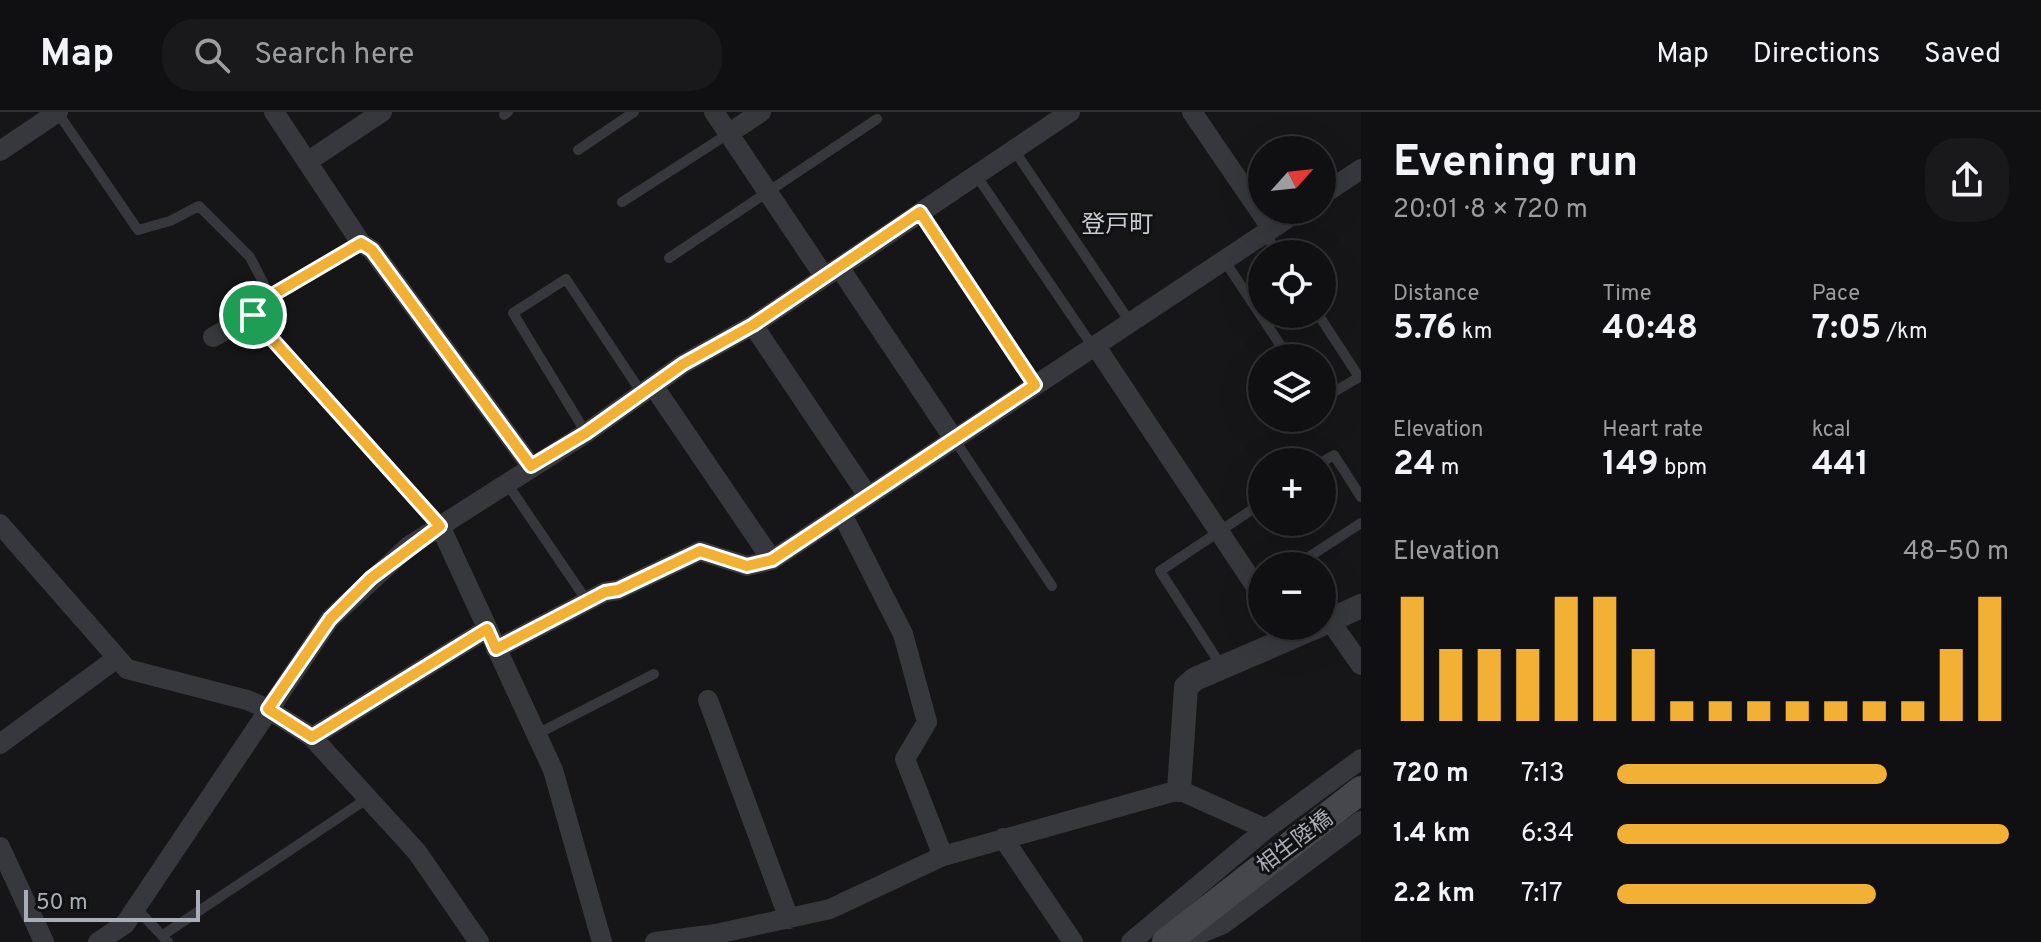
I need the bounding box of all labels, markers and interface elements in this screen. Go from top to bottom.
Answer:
search box [162,19,722,91]
text: Map [40,31,114,80]
icon: search [190,33,234,77]
text: Search here [254,37,414,74]
text: Map [1656,37,1709,73]
text: Directions [1753,37,1880,73]
text: Saved [1924,37,2001,73]
north arrow [1248,136,1336,224]
map controls [1248,136,1336,640]
text: Evening run [1393,136,1638,192]
button: share [1925,138,2009,222]
text: 20:01 · 8 × 720 m [1393,194,1588,227]
district label: 登戸町 [1081,211,1153,241]
button: locate [1248,240,1336,328]
pin [219,281,287,349]
text: Distance [1393,281,1479,308]
text: Time [1602,281,1652,308]
text: Pace [1812,281,1860,308]
icon: arrive [231,293,275,337]
text: 5.76 [1393,308,1457,351]
text: 40:48 [1602,308,1698,351]
text: 7:05 [1812,308,1881,351]
text: km [1457,319,1492,346]
text: /km [1881,319,1928,346]
button: layers [1248,344,1336,432]
text: Elevation [1393,417,1483,444]
text: Heart rate [1602,417,1703,444]
text: kcal [1812,417,1851,444]
text: 24 [1393,444,1436,487]
text: 149 [1602,444,1659,487]
text: 441 [1812,444,1869,487]
button: + [1248,448,1336,536]
text: m [1436,455,1459,482]
text: bpm [1659,455,1707,482]
text: Elevation [1393,536,1500,569]
text: 48–50 m [1903,536,2009,569]
button: − [1248,552,1336,640]
text: 720 m [1393,758,1469,791]
text: 7:13 [1521,758,1565,791]
street label: 相生陸橋 [1252,806,1339,880]
text: 1.4 km [1393,818,1470,851]
text: 6:34 [1521,818,1574,851]
text: 2.2 km [1393,878,1475,911]
text: 7:17 [1521,878,1563,911]
scale bar [24,886,200,922]
text: 50 m [36,890,88,917]

